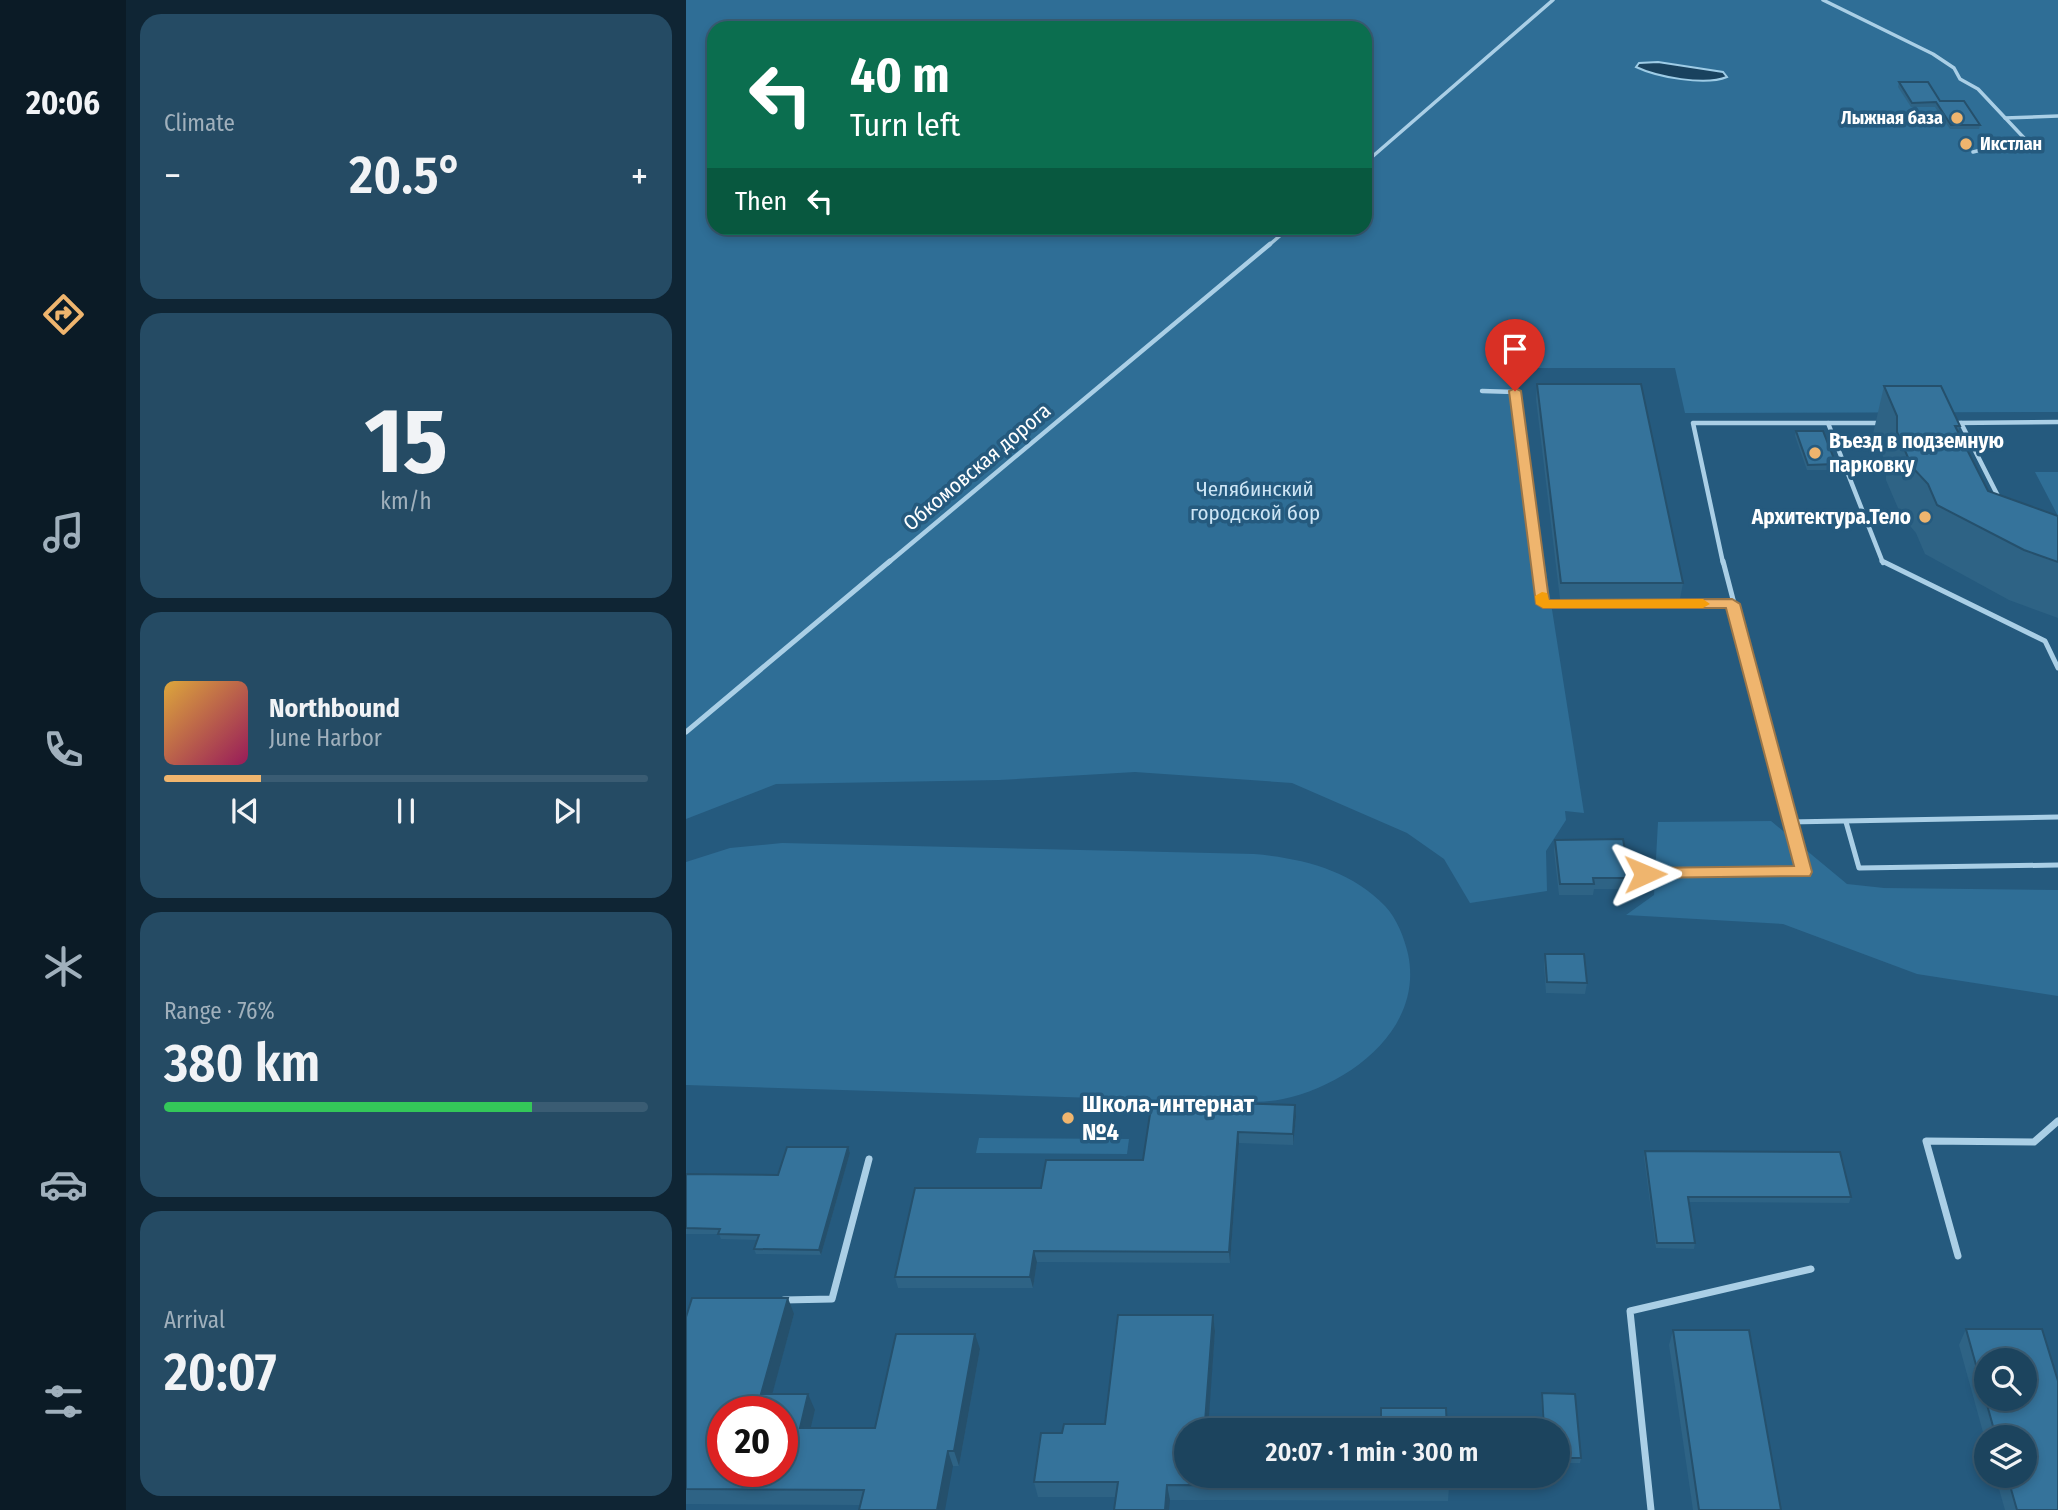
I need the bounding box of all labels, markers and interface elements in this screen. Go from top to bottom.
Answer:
text: 40 m [850,46,950,105]
icon: left [735,49,826,140]
text: 20:06 [26,84,100,122]
text: Turn left [850,106,960,144]
place label: Лыжная база [1841,107,1943,129]
text: Climate [164,109,235,137]
marker: Лыжная база [1949,110,1965,126]
place label: Икстлан [1980,133,2042,155]
marker: Икстлан [1958,136,1974,152]
text: 20.5° [349,144,463,207]
text: − [164,153,181,199]
text: + [631,153,648,199]
icon: left [801,182,839,220]
text: Then [735,186,787,217]
icon: directions [39,290,88,339]
pin [1485,319,1545,391]
icon: arrive [1496,330,1534,368]
text: 15 [364,387,448,496]
street label: Обкомовская дорога [898,398,1056,536]
place label: Въезд в подземную парковку [1829,428,2004,478]
marker: Въезд в подземную парковку [1807,445,1823,461]
park label: Челябинский городской бор [1190,476,1320,526]
text: km/h [380,487,432,515]
place label: Архитектура.Тело [1751,504,1911,530]
icon: music [39,508,88,557]
marker: Архитектура.Тело [1917,509,1933,525]
text: Northbound [269,693,400,724]
text: June Harbor [269,724,382,752]
icon: phone [39,725,88,774]
icon: previous [226,792,264,830]
icon: pause [387,792,425,830]
icon: next [548,792,586,830]
position arrow [1608,837,1682,911]
icon: climate [39,942,88,991]
text: Range · 76% [164,997,275,1025]
text: 380 km [164,1032,320,1095]
place label: Школа-интернат №4 [1082,1090,1255,1146]
marker: Школа-интернат №4 [1060,1110,1076,1126]
icon: car [39,1160,88,1209]
text: Arrival [164,1306,225,1334]
text: 20:07 [164,1341,277,1404]
map controls [1974,1348,2037,1488]
button: search [1974,1348,2037,1411]
icon: filters [39,1377,88,1426]
speed limit sign: 20 [707,1396,798,1487]
button: layers [1974,1425,2037,1488]
text: 20:07 · 1 min · 300 m [1266,1437,1478,1468]

